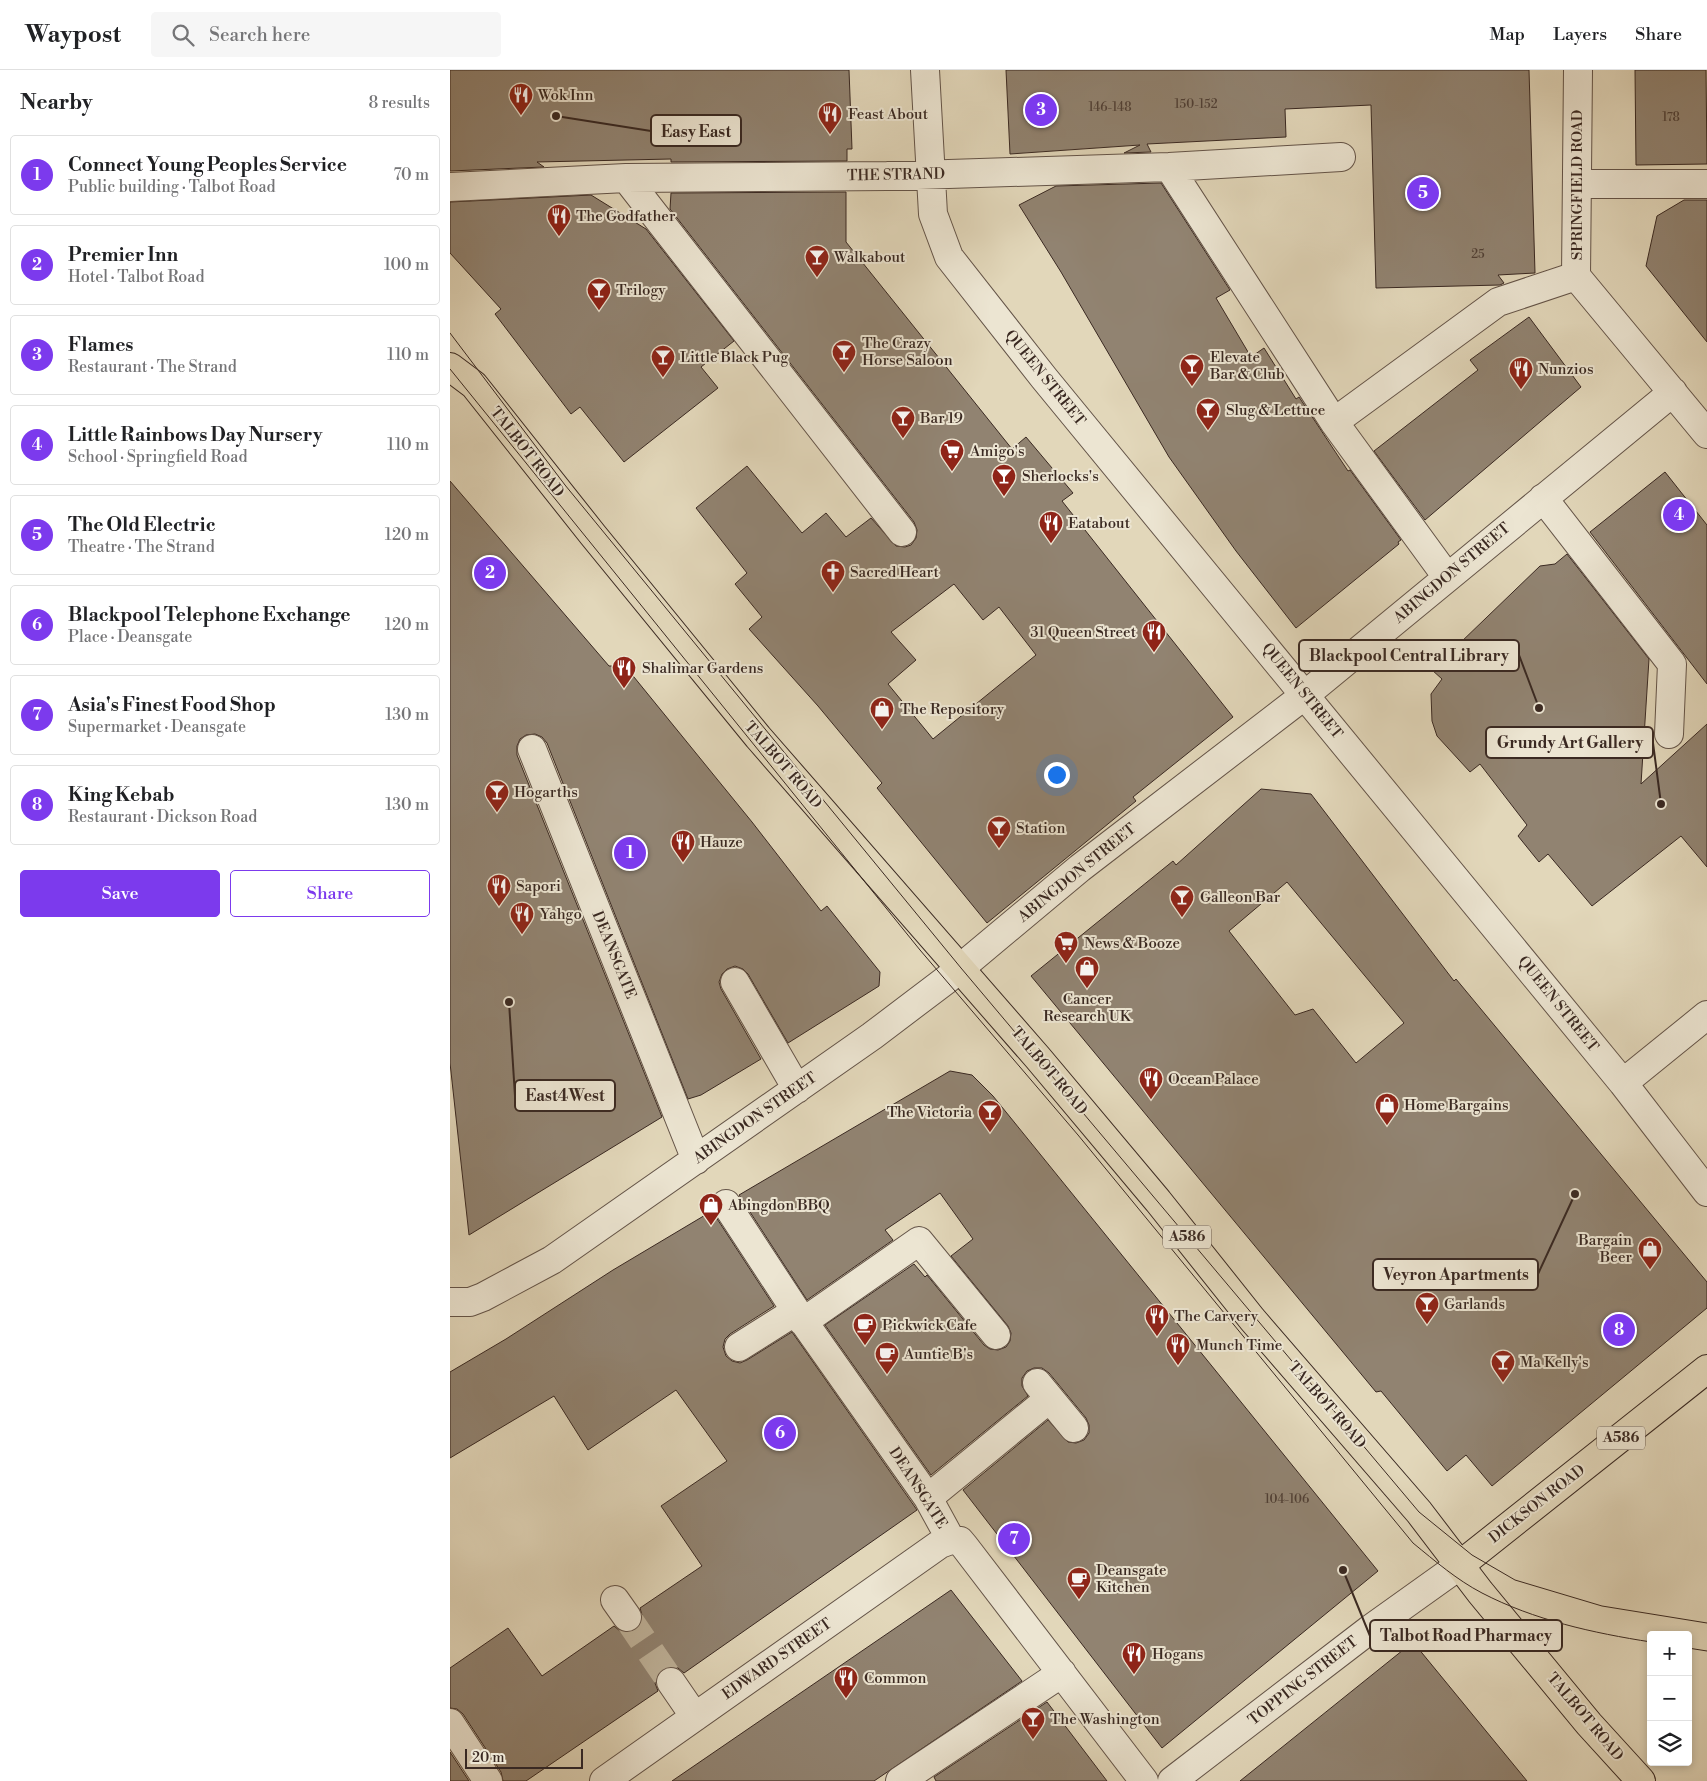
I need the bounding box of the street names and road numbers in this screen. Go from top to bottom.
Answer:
street label: SPRINGFIELD ROAD [1568,110,1587,260]
street label: THE STRAND [847,165,945,185]
street label: QUEEN STREET [1001,326,1090,430]
street label: TALBOT ROAD [486,403,568,501]
street label: ABINGDON STREET [1389,518,1514,628]
street label: QUEEN STREET [1258,639,1347,743]
street label: TALBOT ROAD [740,718,826,812]
street label: ABINGDON STREET [1013,819,1140,927]
street label: DEANSGATE [588,908,640,1002]
street label: QUEEN STREET [1514,952,1603,1056]
street label: TALBOT ROAD [1007,1023,1091,1119]
street label: ABINGDON STREET [689,1068,821,1168]
road number: A586 [1163,1226,1211,1248]
street label: TALBOT ROAD [1284,1358,1370,1452]
road number: A586 [1597,1426,1645,1450]
street label: DEANSGATE [885,1444,951,1532]
street label: DICKSON ROAD [1485,1461,1589,1547]
street label: EDWARD STREET [719,1614,836,1704]
street label: TOPPING STREET [1244,1632,1362,1730]
street label: TALBOT ROAD [1543,1669,1627,1765]

